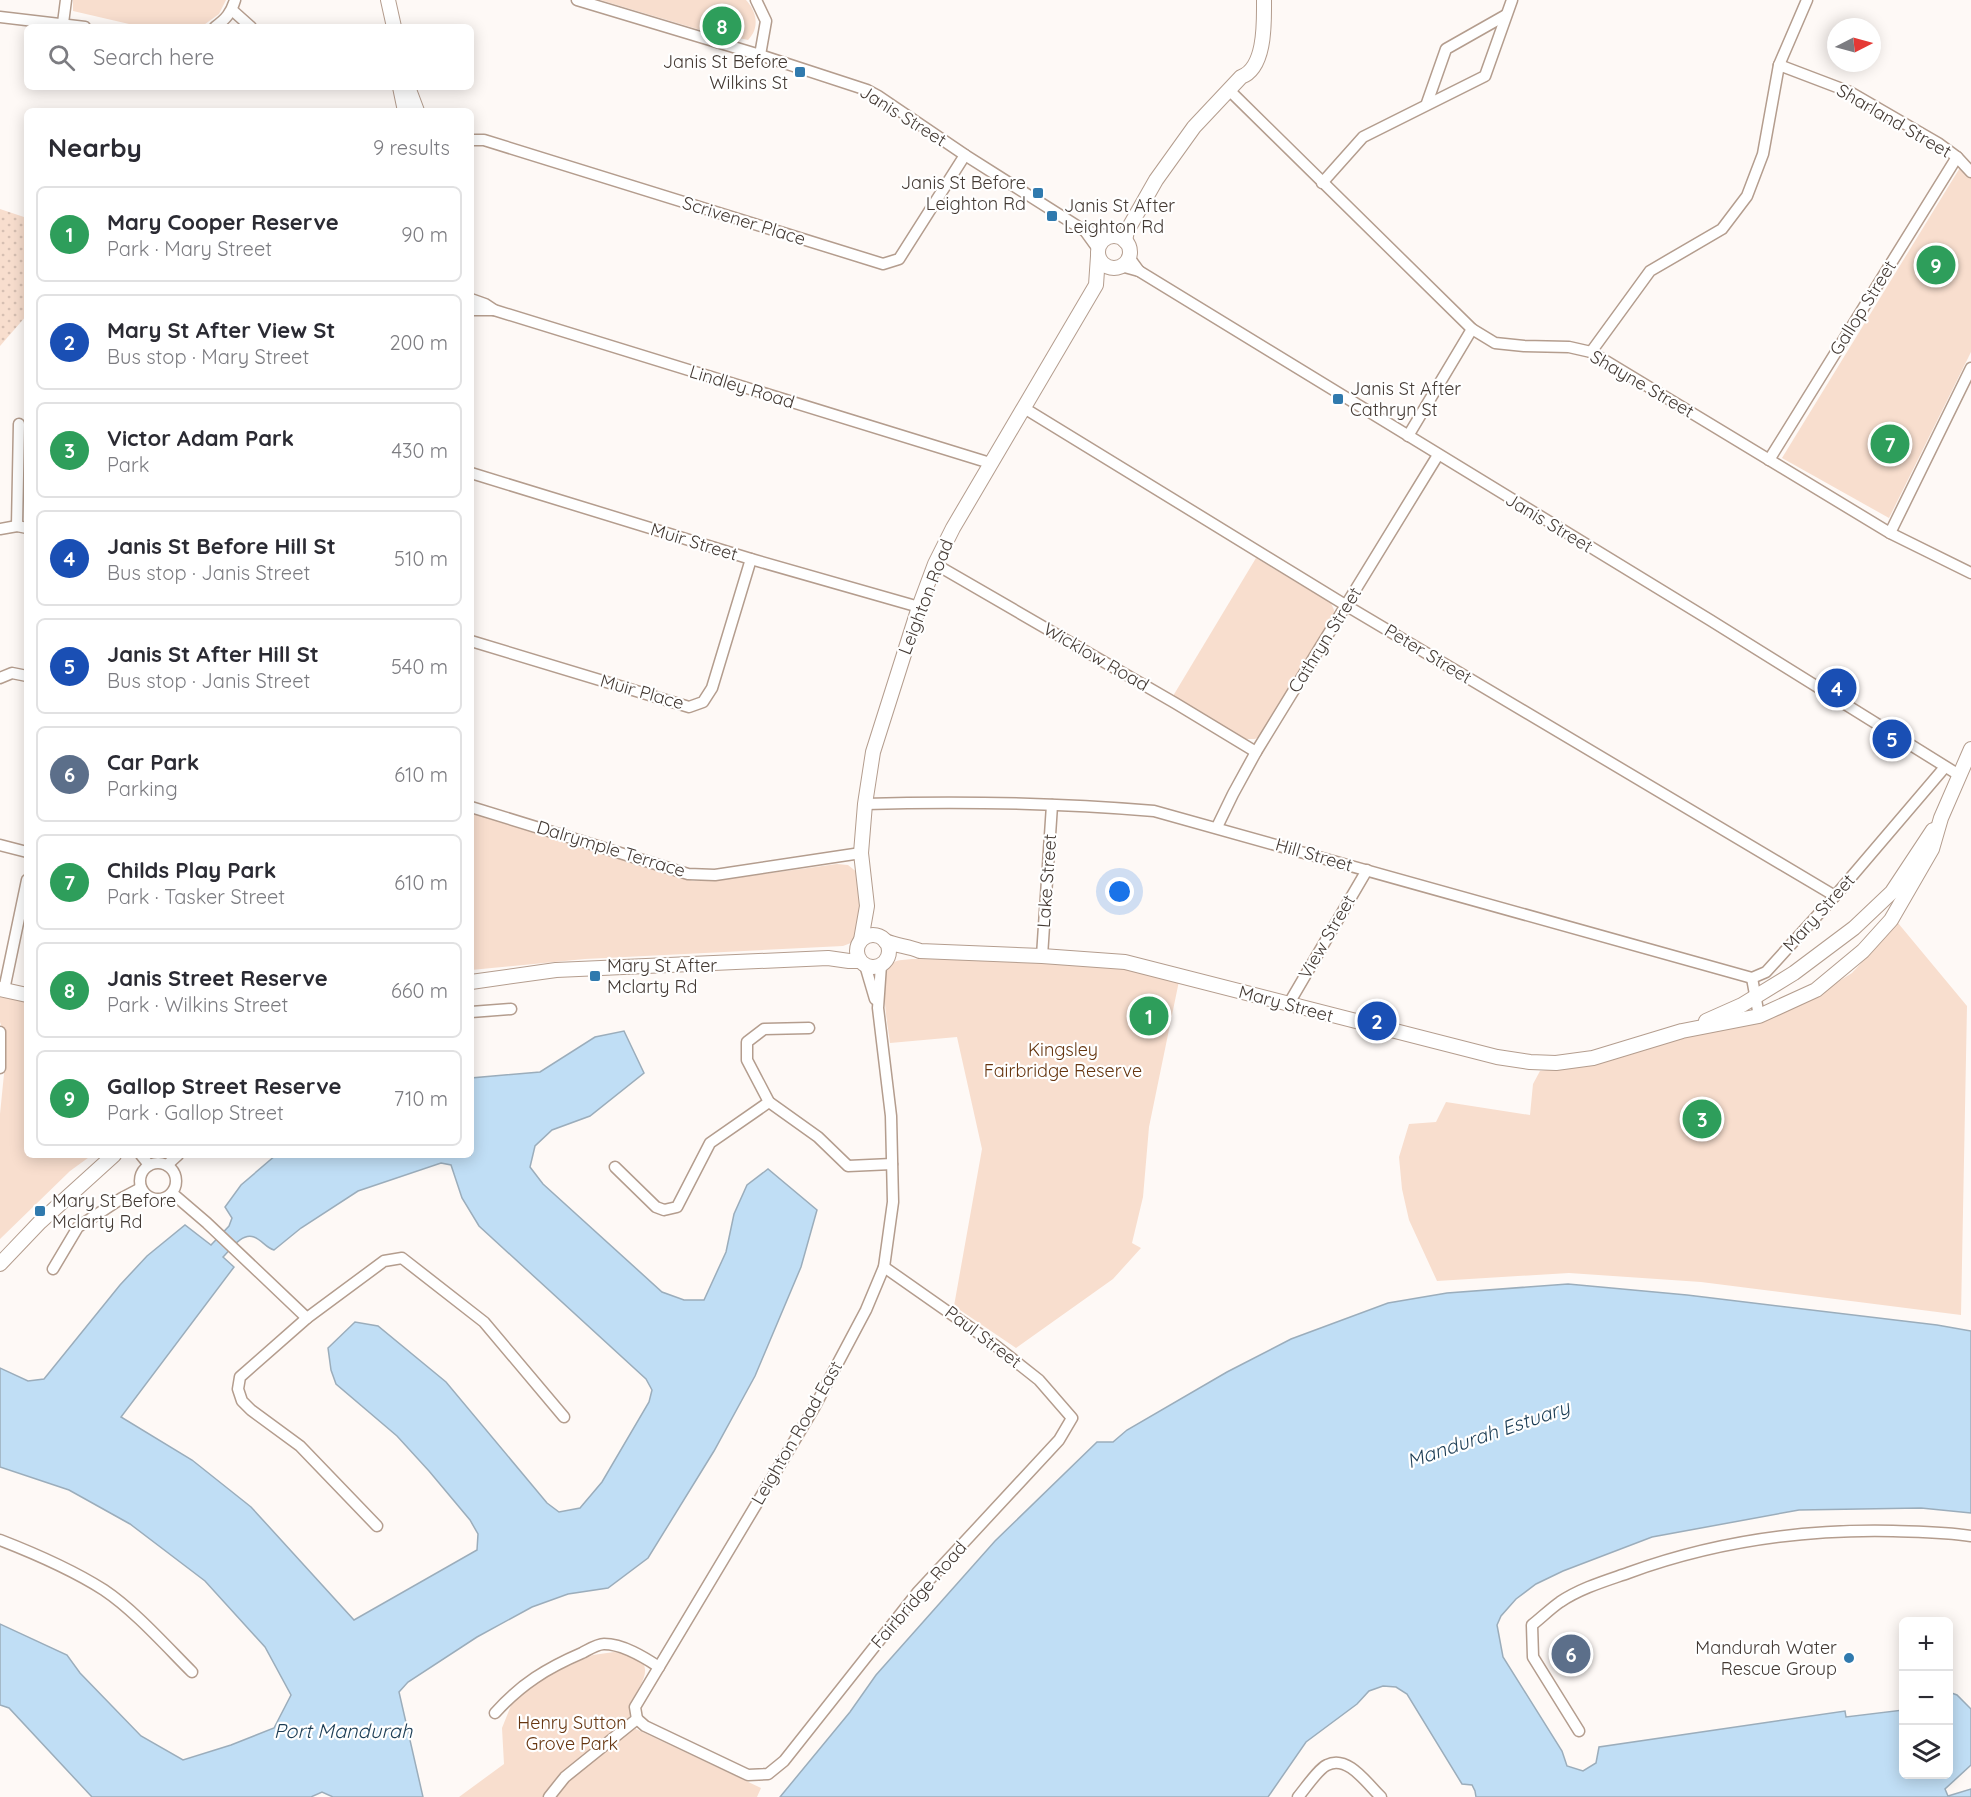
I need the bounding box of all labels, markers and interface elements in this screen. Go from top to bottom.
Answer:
pin: 8 [702,3,742,48]
north arrow [1827,18,1881,72]
search box [24,24,474,90]
icon: search [45,41,78,74]
text: Search here [93,43,214,71]
place label: Janis St Before Wilkins St [663,50,788,94]
marker: Janis St Before Wilkins St [793,65,807,79]
street label: Sharland Street [1833,78,1956,163]
street label: Janis Street [856,80,951,151]
text: Nearby [48,131,142,164]
text: 9 results [373,135,450,160]
place label: Janis St Before Leighton Rd [901,171,1026,215]
marker: Janis St Before Leighton Rd [1031,186,1045,200]
street label: Scrivener Place [680,191,808,250]
place label: Janis St After Leighton Rd [1064,194,1175,238]
text: Mary Cooper Reserve [107,208,339,236]
marker: Janis St After Leighton Rd [1045,209,1059,223]
text: 1 [66,222,73,247]
text: 90 m [401,222,448,247]
text: Park · Mary Street [107,236,272,261]
pin: 9 [1916,242,1956,288]
street label: Gallop Street [1824,256,1901,359]
text: Mary St After View St [107,316,335,344]
text: 2 [64,330,75,355]
text: 200 m [389,330,448,355]
text: Bus stop · Mary Street [107,344,309,369]
street label: Shayne Street [1586,345,1698,423]
street label: Lindley Road [687,360,797,413]
place label: Janis St After Cathryn St [1350,377,1461,421]
marker: Janis St After Cathryn St [1331,392,1345,406]
pin: 7 [1870,422,1910,466]
text: Victor Adam Park [107,424,294,452]
text: 3 [64,438,75,463]
text: 430 m [391,438,448,463]
text: Park [107,452,149,477]
street label: Janis Street [1501,487,1597,558]
street label: Muir Street [648,517,741,566]
text: Janis St Before Hill St [107,532,336,560]
street label: Leighton Road [893,536,958,658]
text: 4 [64,546,75,571]
text: 510 m [394,546,448,571]
text: Bus stop · Janis Street [107,560,310,585]
street label: Cathryn Street [1283,582,1366,697]
street label: Wicklow Road [1039,617,1153,696]
street label: Peter Street [1380,618,1476,689]
text: Janis St After Hill St [107,640,319,668]
text: 5 [64,654,75,679]
text: 540 m [391,654,448,679]
pin: 4 [1818,666,1856,710]
text: Bus stop · Janis Street [107,668,310,693]
street label: Muir Place [598,669,687,714]
pin: 5 [1872,716,1912,762]
text: Car Park [107,748,199,776]
text: 6 [64,762,75,787]
text: 610 m [394,762,448,787]
text: Parking [107,776,178,801]
street label: Dalrymple Terrace [534,815,688,882]
street label: Lake Street [1032,833,1061,929]
street label: Hill Street [1273,833,1355,876]
text: Childs Play Park [107,856,276,884]
street label: Mary Street [1778,869,1860,956]
text: 7 [64,870,75,895]
text: 610 m [394,870,448,895]
your location [1105,877,1134,906]
text: Park · Tasker Street [107,884,285,909]
street label: View Street [1293,890,1360,983]
place label: Mary St After Mclarty Rd [607,954,717,998]
text: Janis Street Reserve [107,964,328,992]
marker: Mary St After Mclarty Rd [588,969,602,983]
text: 8 [64,978,75,1003]
text: 660 m [391,978,448,1003]
street label: Mary Street [1236,980,1336,1027]
text: Park · Wilkins Street [107,992,288,1017]
pin: 1 [1130,994,1168,1038]
pin: 2 [1358,998,1396,1044]
park label: Kingsley Fairbridge Reserve [984,1038,1142,1082]
text: Gallop Street Reserve [107,1072,342,1100]
text: 9 [64,1086,75,1111]
text: 710 m [394,1086,448,1111]
pin: 3 [1682,1096,1722,1142]
text: Park · Gallop Street [107,1100,284,1125]
place label: Mary St Before Mclarty Rd [52,1189,176,1233]
marker: Mary St Before Mclarty Rd [33,1204,47,1218]
street label: Paul Street [940,1300,1026,1373]
street label: Leighton Road East [746,1357,847,1509]
water label: Mandurah Estuary [1403,1393,1574,1473]
street label: Fairbridge Road [866,1536,971,1653]
map controls [1899,1617,1953,1779]
button: + [1899,1617,1953,1671]
pin: 6 [1552,1632,1590,1676]
place label: Mandurah Water Rescue Group [1695,1636,1837,1680]
marker: Mandurah Water Rescue Group [1842,1651,1856,1665]
button: − [1899,1671,1953,1725]
park label: Henry Sutton Grove Park [517,1711,627,1755]
water label: Port Mandurah [274,1718,413,1743]
button: layers [1899,1725,1953,1779]

